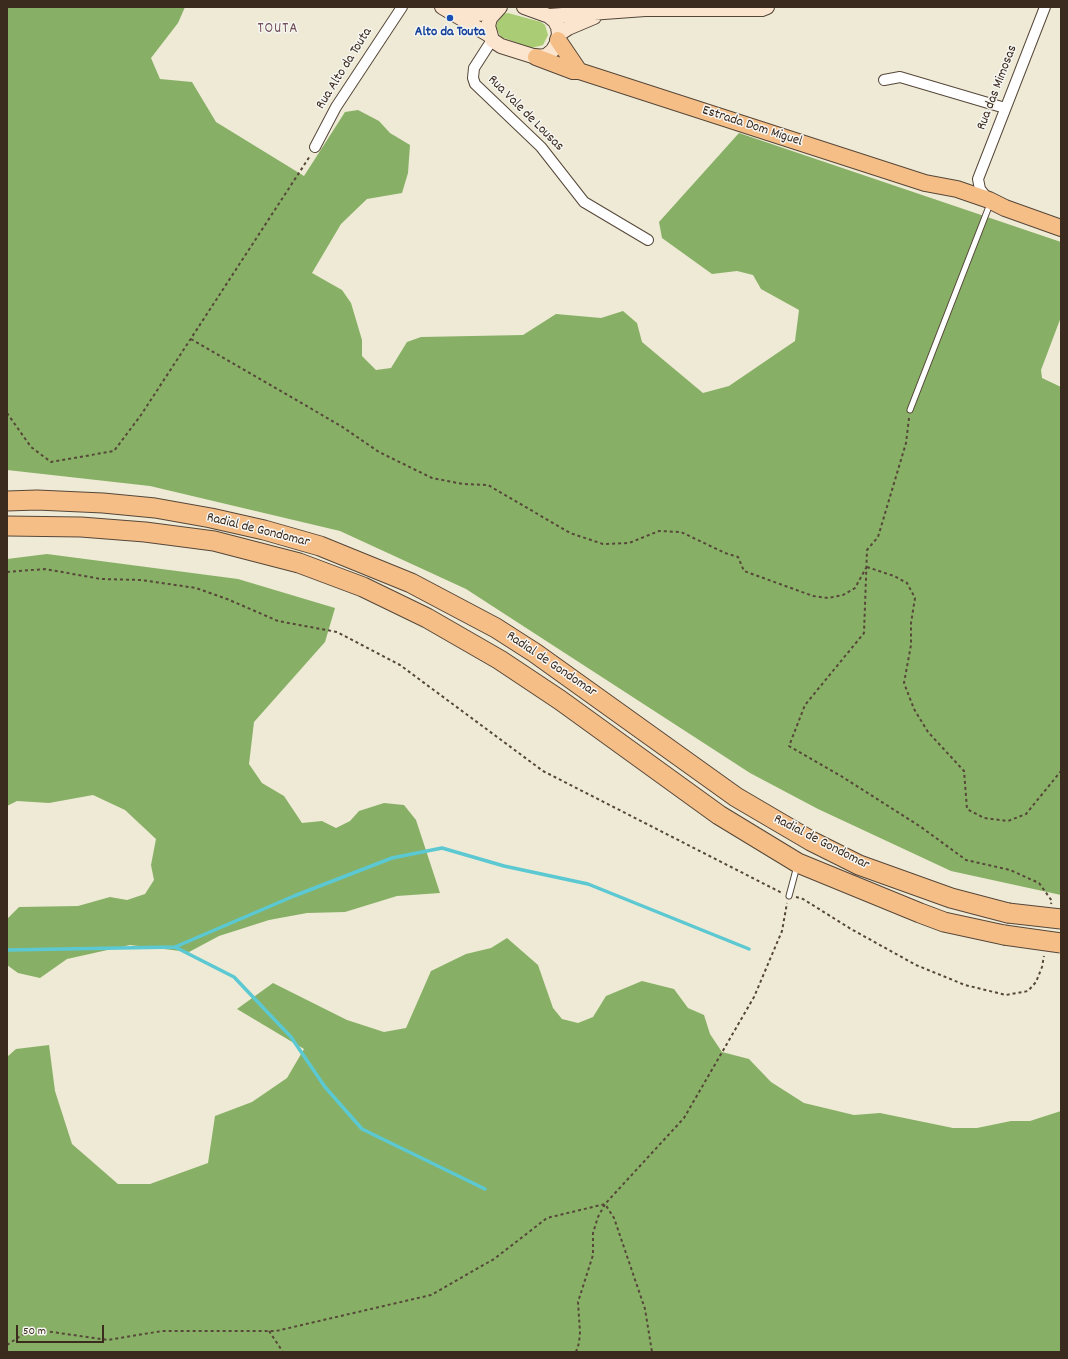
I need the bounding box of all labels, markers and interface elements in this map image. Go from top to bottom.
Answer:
marker: Alto da Touta [445,13,455,23]
district label: TOUTA [257,21,299,39]
street label: Rua Alto da Touta [313,25,377,113]
place label: Alto da Touta [415,25,485,41]
street label: Rua das Mimosas [974,43,1022,133]
street label: Rua Vale de Lousas [483,72,567,156]
street label: Estrada Dom Miguel [700,103,804,151]
street label: Radial de Gondomar [205,510,311,552]
street label: Radial de Gondomar [503,629,599,701]
street label: Radial de Gondomar [770,812,872,874]
scale bar [18,1317,106,1343]
text: 50 m [23,1323,46,1340]

